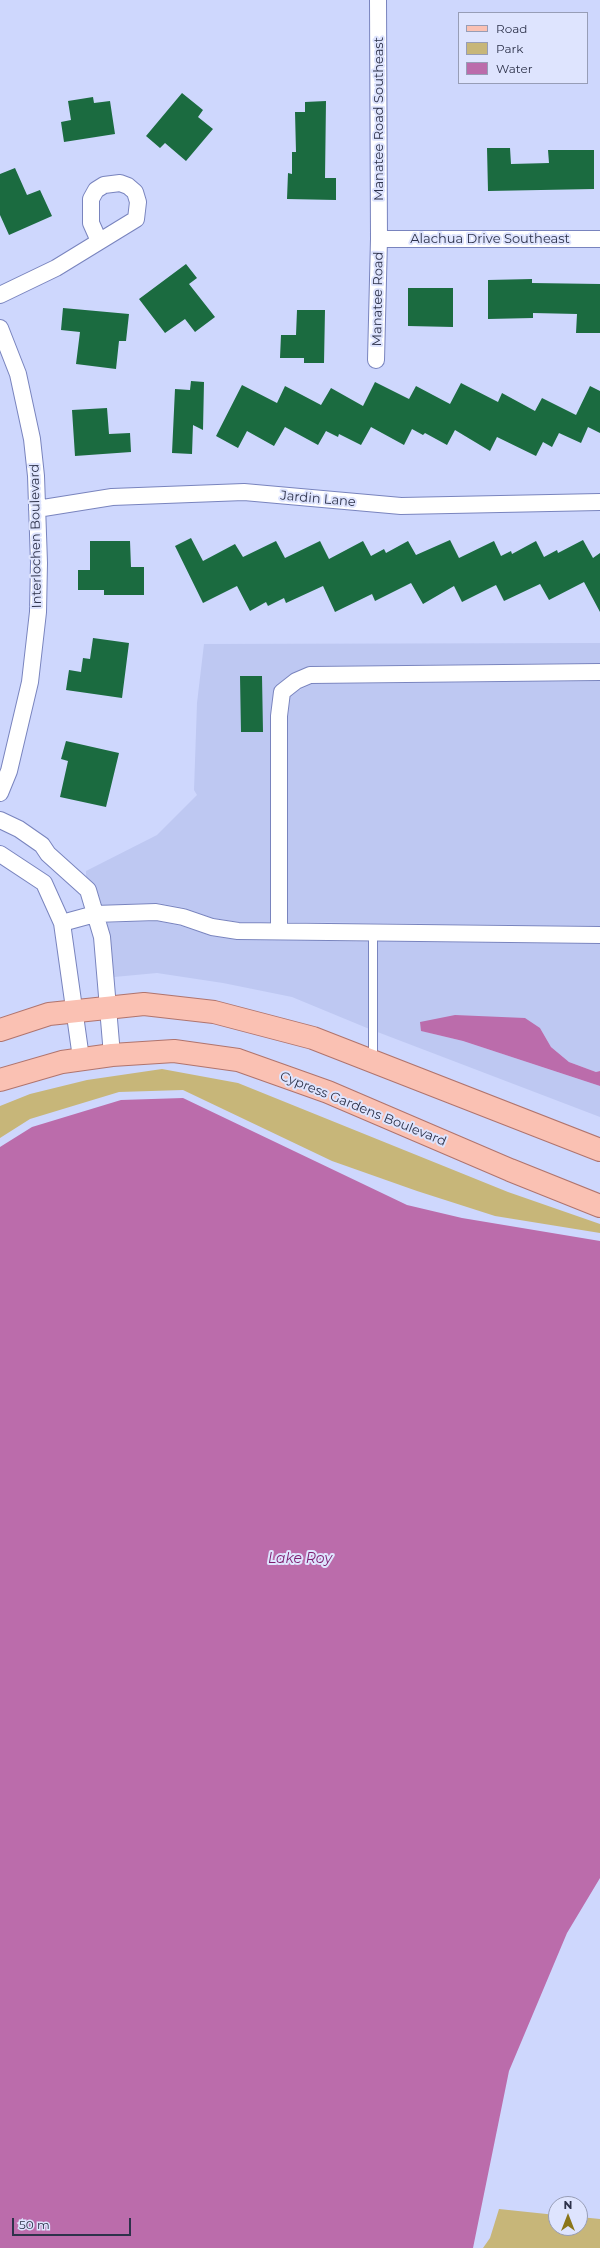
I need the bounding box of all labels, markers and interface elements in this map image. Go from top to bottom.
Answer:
legend [458,12,588,84]
text: Road [496,21,527,36]
street label: Manatee Road Southeast [371,37,387,201]
text: Park [496,41,523,56]
text: Water [496,61,532,76]
street label: Alachua Drive Southeast [410,231,570,247]
street label: Manatee Road [369,252,387,346]
street label: Interlochen Boulevard [27,464,45,608]
street label: Jardin Lane [280,488,356,510]
street label: Cypress Gardens Boulevard [277,1068,449,1150]
water label: Lake Roy [268,1551,332,1567]
north arrow [548,2196,588,2236]
text: N [564,2198,572,2212]
scale bar [14,2210,133,2236]
text: 50 m [19,2217,50,2232]

